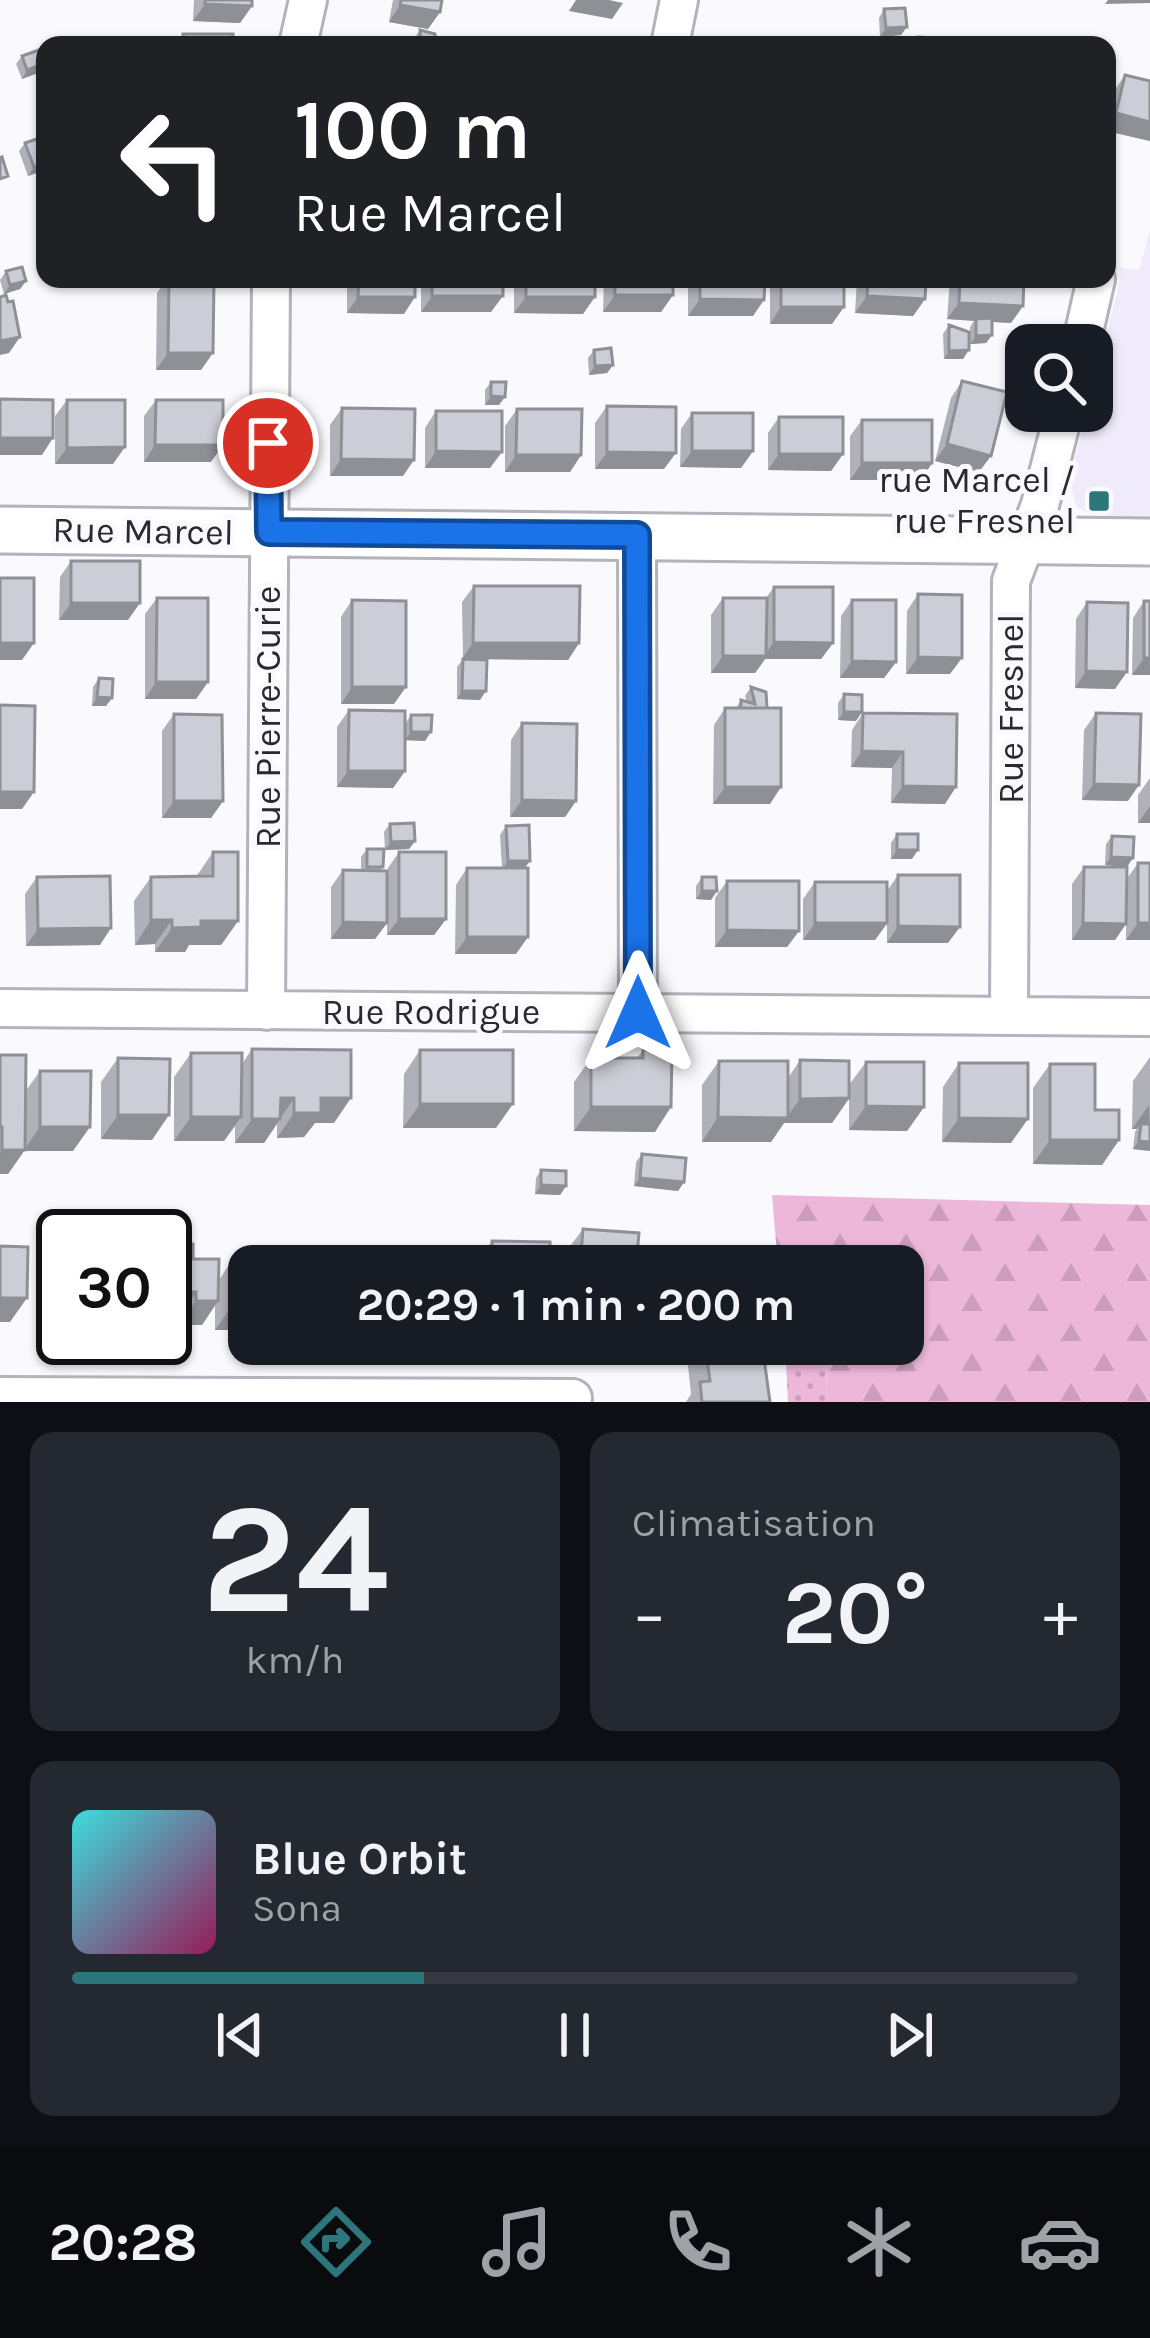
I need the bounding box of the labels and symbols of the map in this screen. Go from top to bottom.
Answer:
pin [217,392,319,494]
place label: rue Marcel / rue Fresnel [879,459,1075,542]
marker: rue Marcel / rue Fresnel [1086,488,1112,514]
street label: Rue Marcel [52,508,234,554]
street label: Rue Pierre-Curie [247,585,289,849]
street label: Rue Fresnel [990,614,1032,804]
position arrow [575,950,701,1076]
street label: Rue Rodrigue [322,991,540,1033]
speed limit sign: 30 [36,1209,192,1365]

